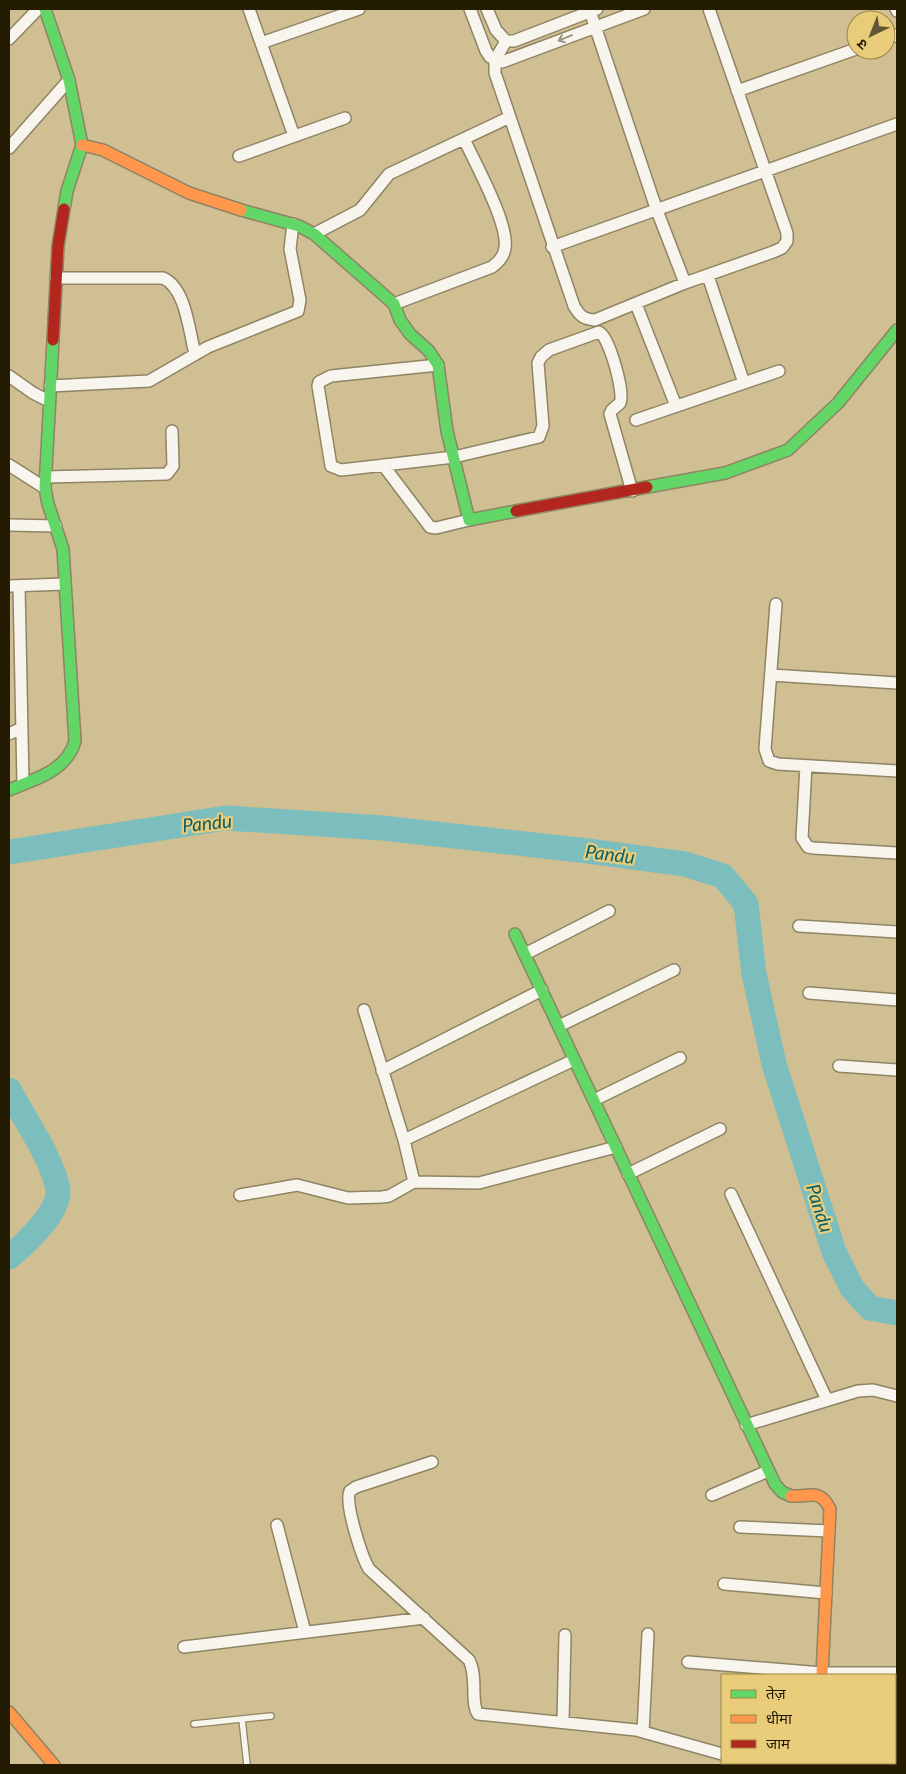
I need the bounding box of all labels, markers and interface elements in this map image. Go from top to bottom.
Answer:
north arrow [846,10,896,60]
one-way arrow [558,33,573,43]
text: उ [852,35,871,54]
water label: Pandu [181,808,233,837]
water label: Pandu [584,839,636,868]
water label: Pandu [802,1181,839,1235]
legend [721,1674,896,1764]
text: तेज़ [766,1684,787,1702]
text: धीमा [766,1709,793,1727]
text: जाम [766,1734,791,1752]

